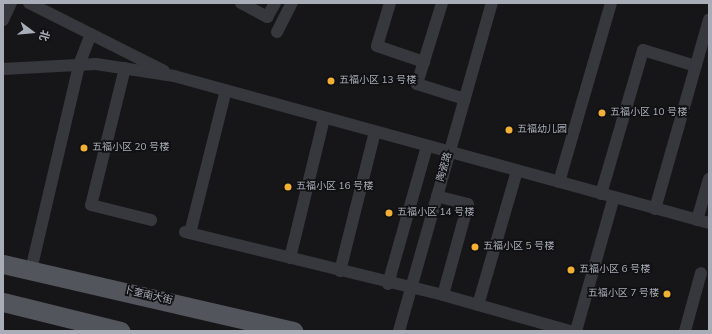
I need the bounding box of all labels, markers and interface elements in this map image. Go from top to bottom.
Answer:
north arrow [12,12,52,52]
text: 北 [35,28,53,43]
place label: 五福小区 13 号楼 [339,75,416,87]
marker: 五福小区 13 号楼 [326,76,336,86]
place label: 五福小区 10 号楼 [610,107,687,119]
marker: 五福小区 10 号楼 [597,108,607,118]
place label: 五福幼儿园 [517,124,567,136]
marker: 五福幼儿园 [504,125,514,135]
place label: 五福小区 20 号楼 [92,142,169,154]
marker: 五福小区 20 号楼 [79,143,89,153]
street label: 陶瓷路 [435,151,455,183]
place label: 五福小区 16 号楼 [296,181,373,193]
marker: 五福小区 16 号楼 [283,182,293,192]
place label: 五福小区 14 号楼 [397,207,474,219]
marker: 五福小区 14 号楼 [384,208,394,218]
place label: 五福小区 5 号楼 [483,241,554,253]
marker: 五福小区 5 号楼 [470,242,480,252]
place label: 五福小区 6 号楼 [579,264,650,276]
marker: 五福小区 6 号楼 [566,265,576,275]
street label: 卜奎南大街 [122,285,174,307]
place label: 五福小区 7 号楼 [588,288,659,300]
marker: 五福小区 7 号楼 [662,289,672,299]

